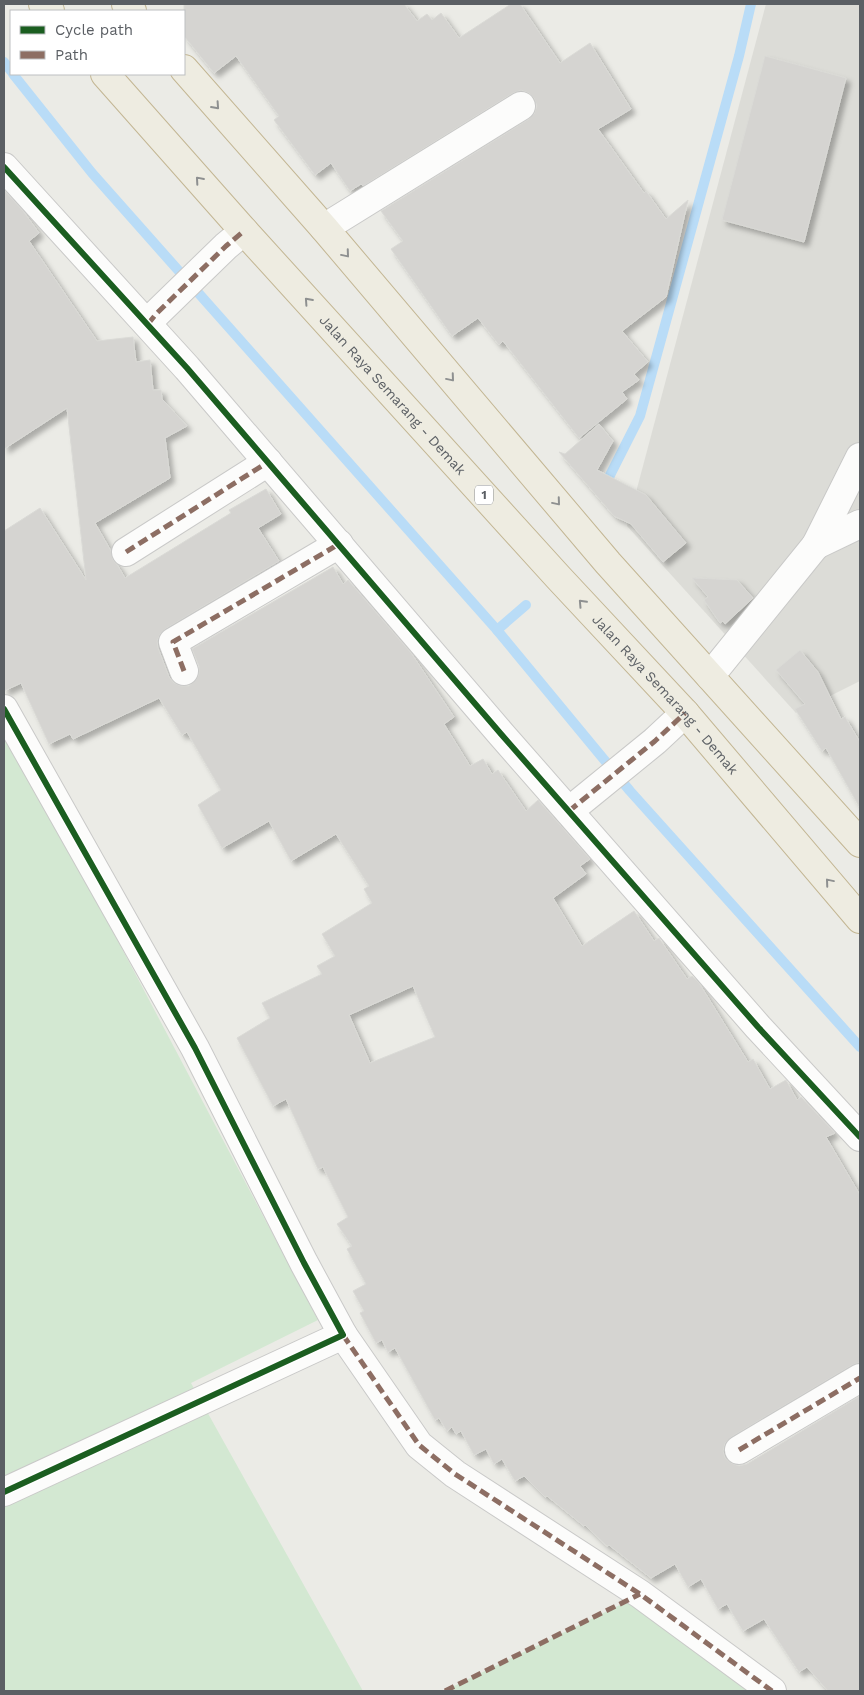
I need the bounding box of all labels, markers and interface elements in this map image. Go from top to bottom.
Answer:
legend [10,10,185,75]
text: Cycle path [55,21,133,39]
text: Path [55,46,88,64]
one-way arrow [210,100,219,109]
one-way arrow [196,177,205,186]
one-way arrow [341,249,350,258]
one-way arrow [305,298,314,307]
street label: Jalan Raya Semarang - Demak [316,312,469,478]
one-way arrow [446,373,455,382]
road number: 1 [475,486,493,504]
one-way arrow [551,496,559,505]
one-way arrow [579,599,588,608]
street label: Jalan Raya Semarang - Demak [589,611,742,778]
one-way arrow [825,878,834,887]

